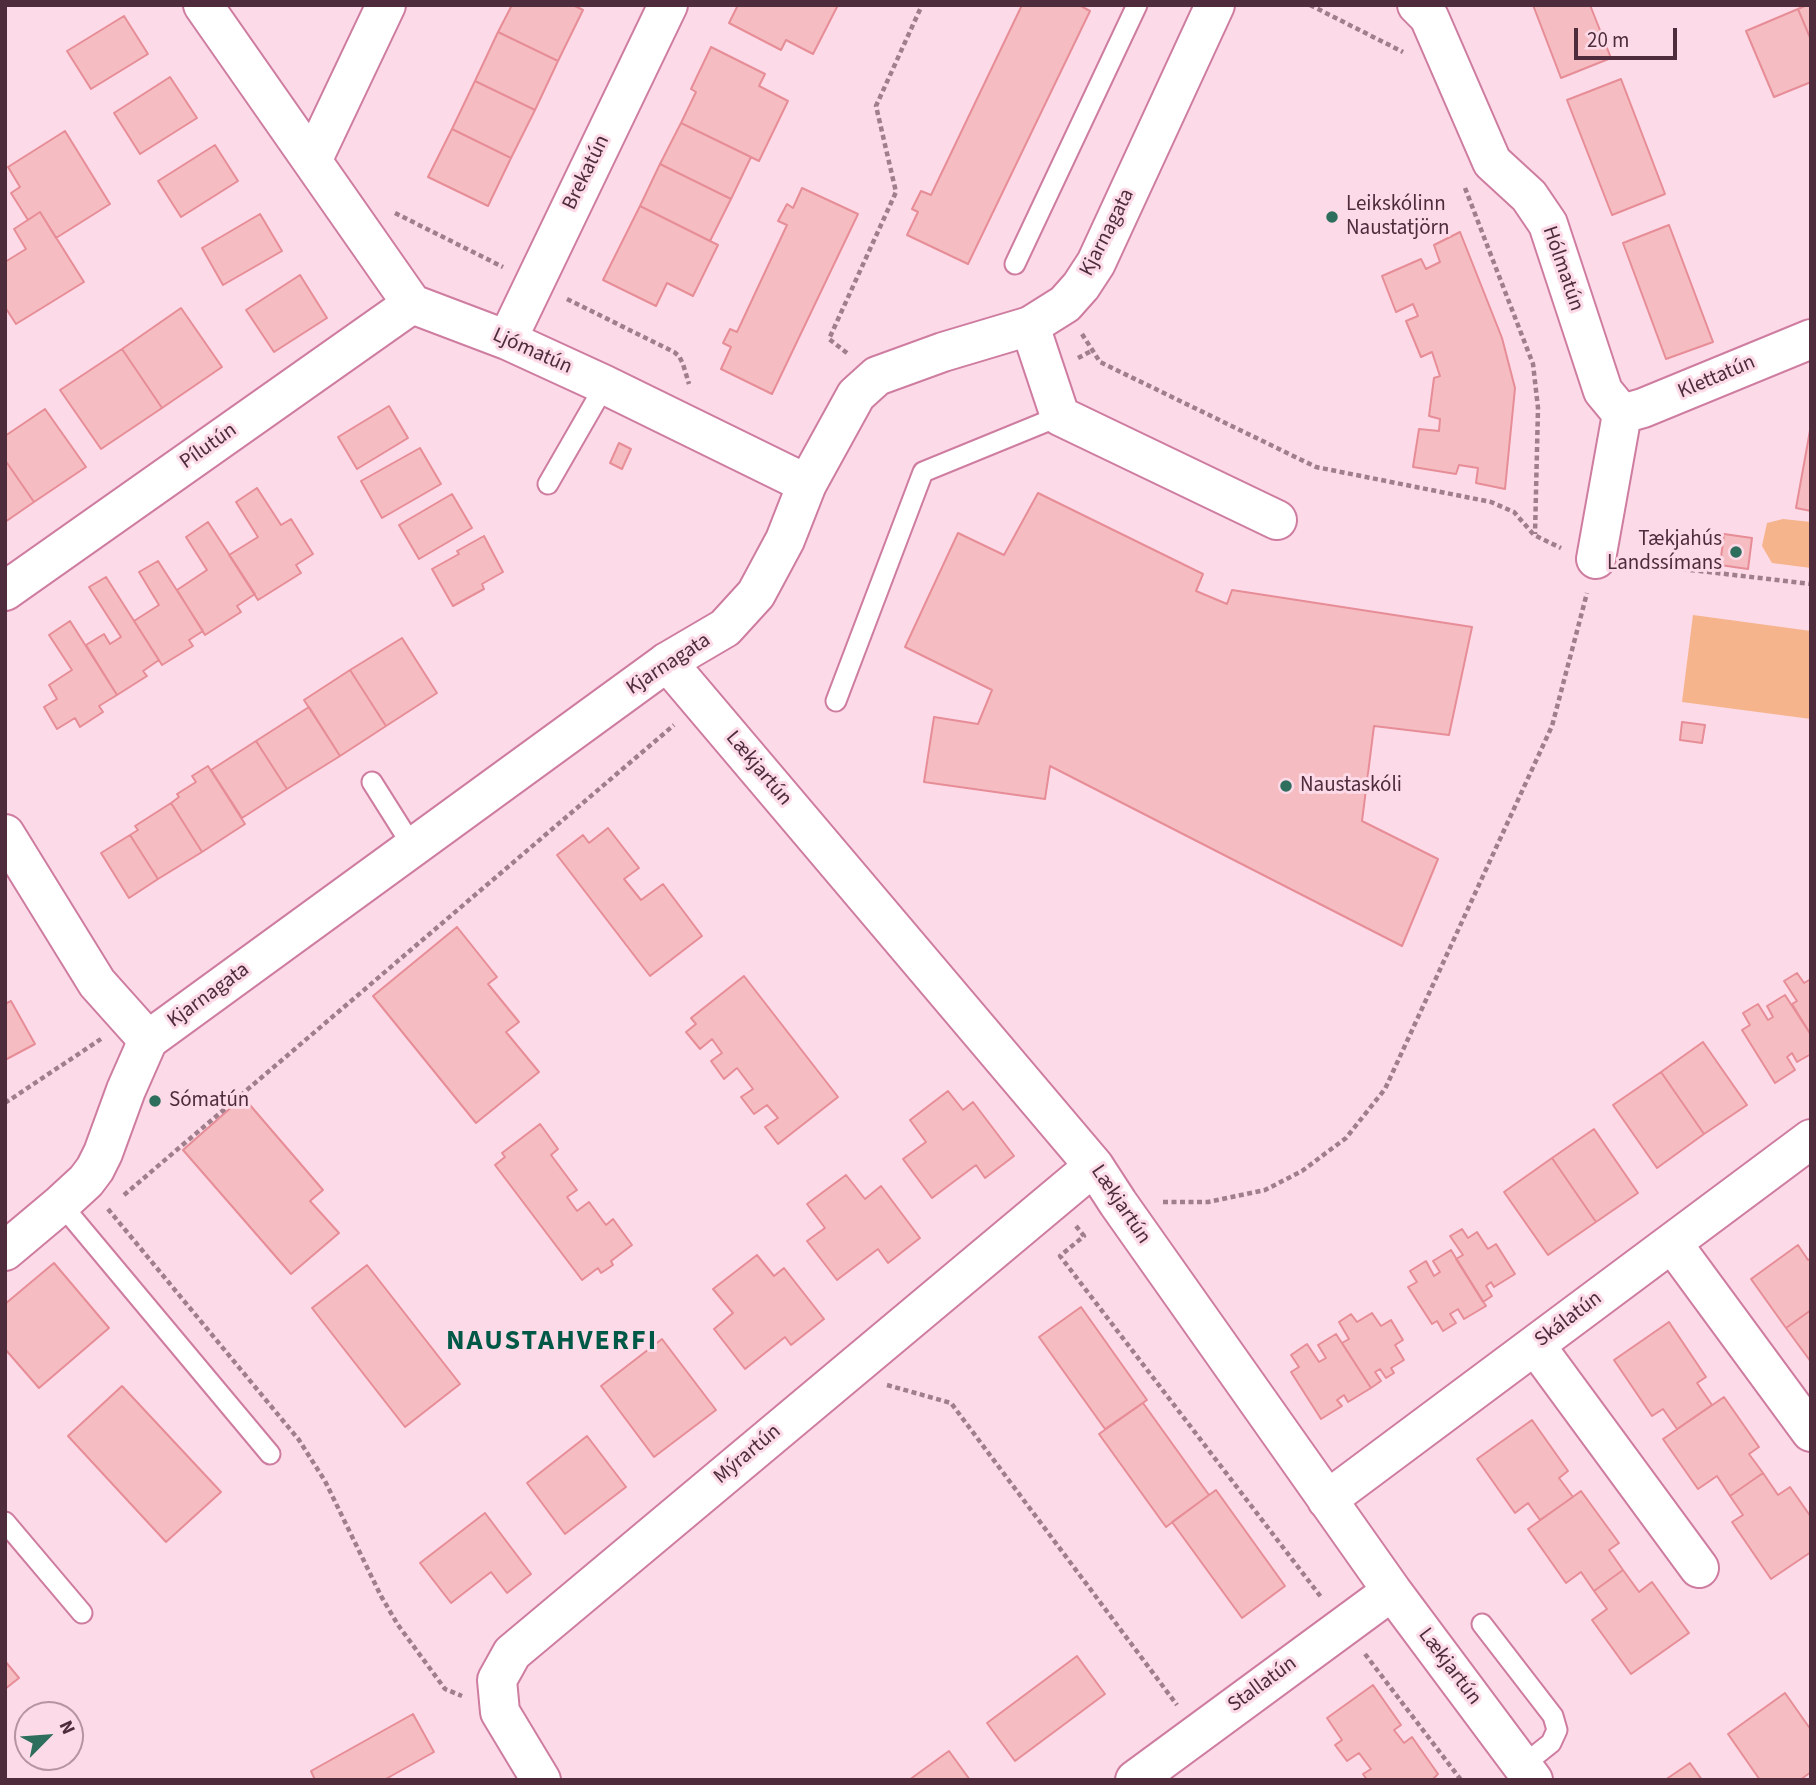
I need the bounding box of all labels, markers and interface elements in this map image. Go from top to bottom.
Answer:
scale bar [1578,14,1681,58]
text: 20 m [1587,25,1629,55]
street label: Brekatún [558,131,616,215]
street label: Kjarnagata [1075,185,1141,281]
place label: Leikskólinn Naustatjörn [1346,192,1449,242]
marker: Leikskólinn Naustatjörn [1324,209,1340,225]
street label: Hólmatún [1536,223,1588,315]
street label: Ljómatún [488,323,576,381]
street label: Klettatún [1675,351,1759,405]
street label: Pílutún [176,418,242,476]
place label: Tækjahús Landssímans [1607,527,1722,577]
marker: Tækjahús Landssímans [1728,544,1744,560]
street label: Kjarnagata [622,629,716,701]
street label: Lækjartún [719,727,797,811]
place label: Naustaskóli [1300,773,1402,799]
marker: Naustaskóli [1278,778,1294,794]
street label: Kjarnagata [163,958,255,1034]
place label: Sómatún [169,1088,249,1114]
marker: Sómatún [147,1093,163,1109]
street label: Lækjartún [1084,1161,1156,1249]
street label: Skálatún [1530,1287,1608,1353]
district label: NAUSTAHVERFI [447,1326,657,1360]
street label: Mýrartún [709,1420,787,1490]
street label: Lækjartún [1412,1624,1486,1710]
street label: Stallatún [1224,1652,1302,1718]
north arrow [14,1701,84,1771]
text: N [52,1716,82,1739]

